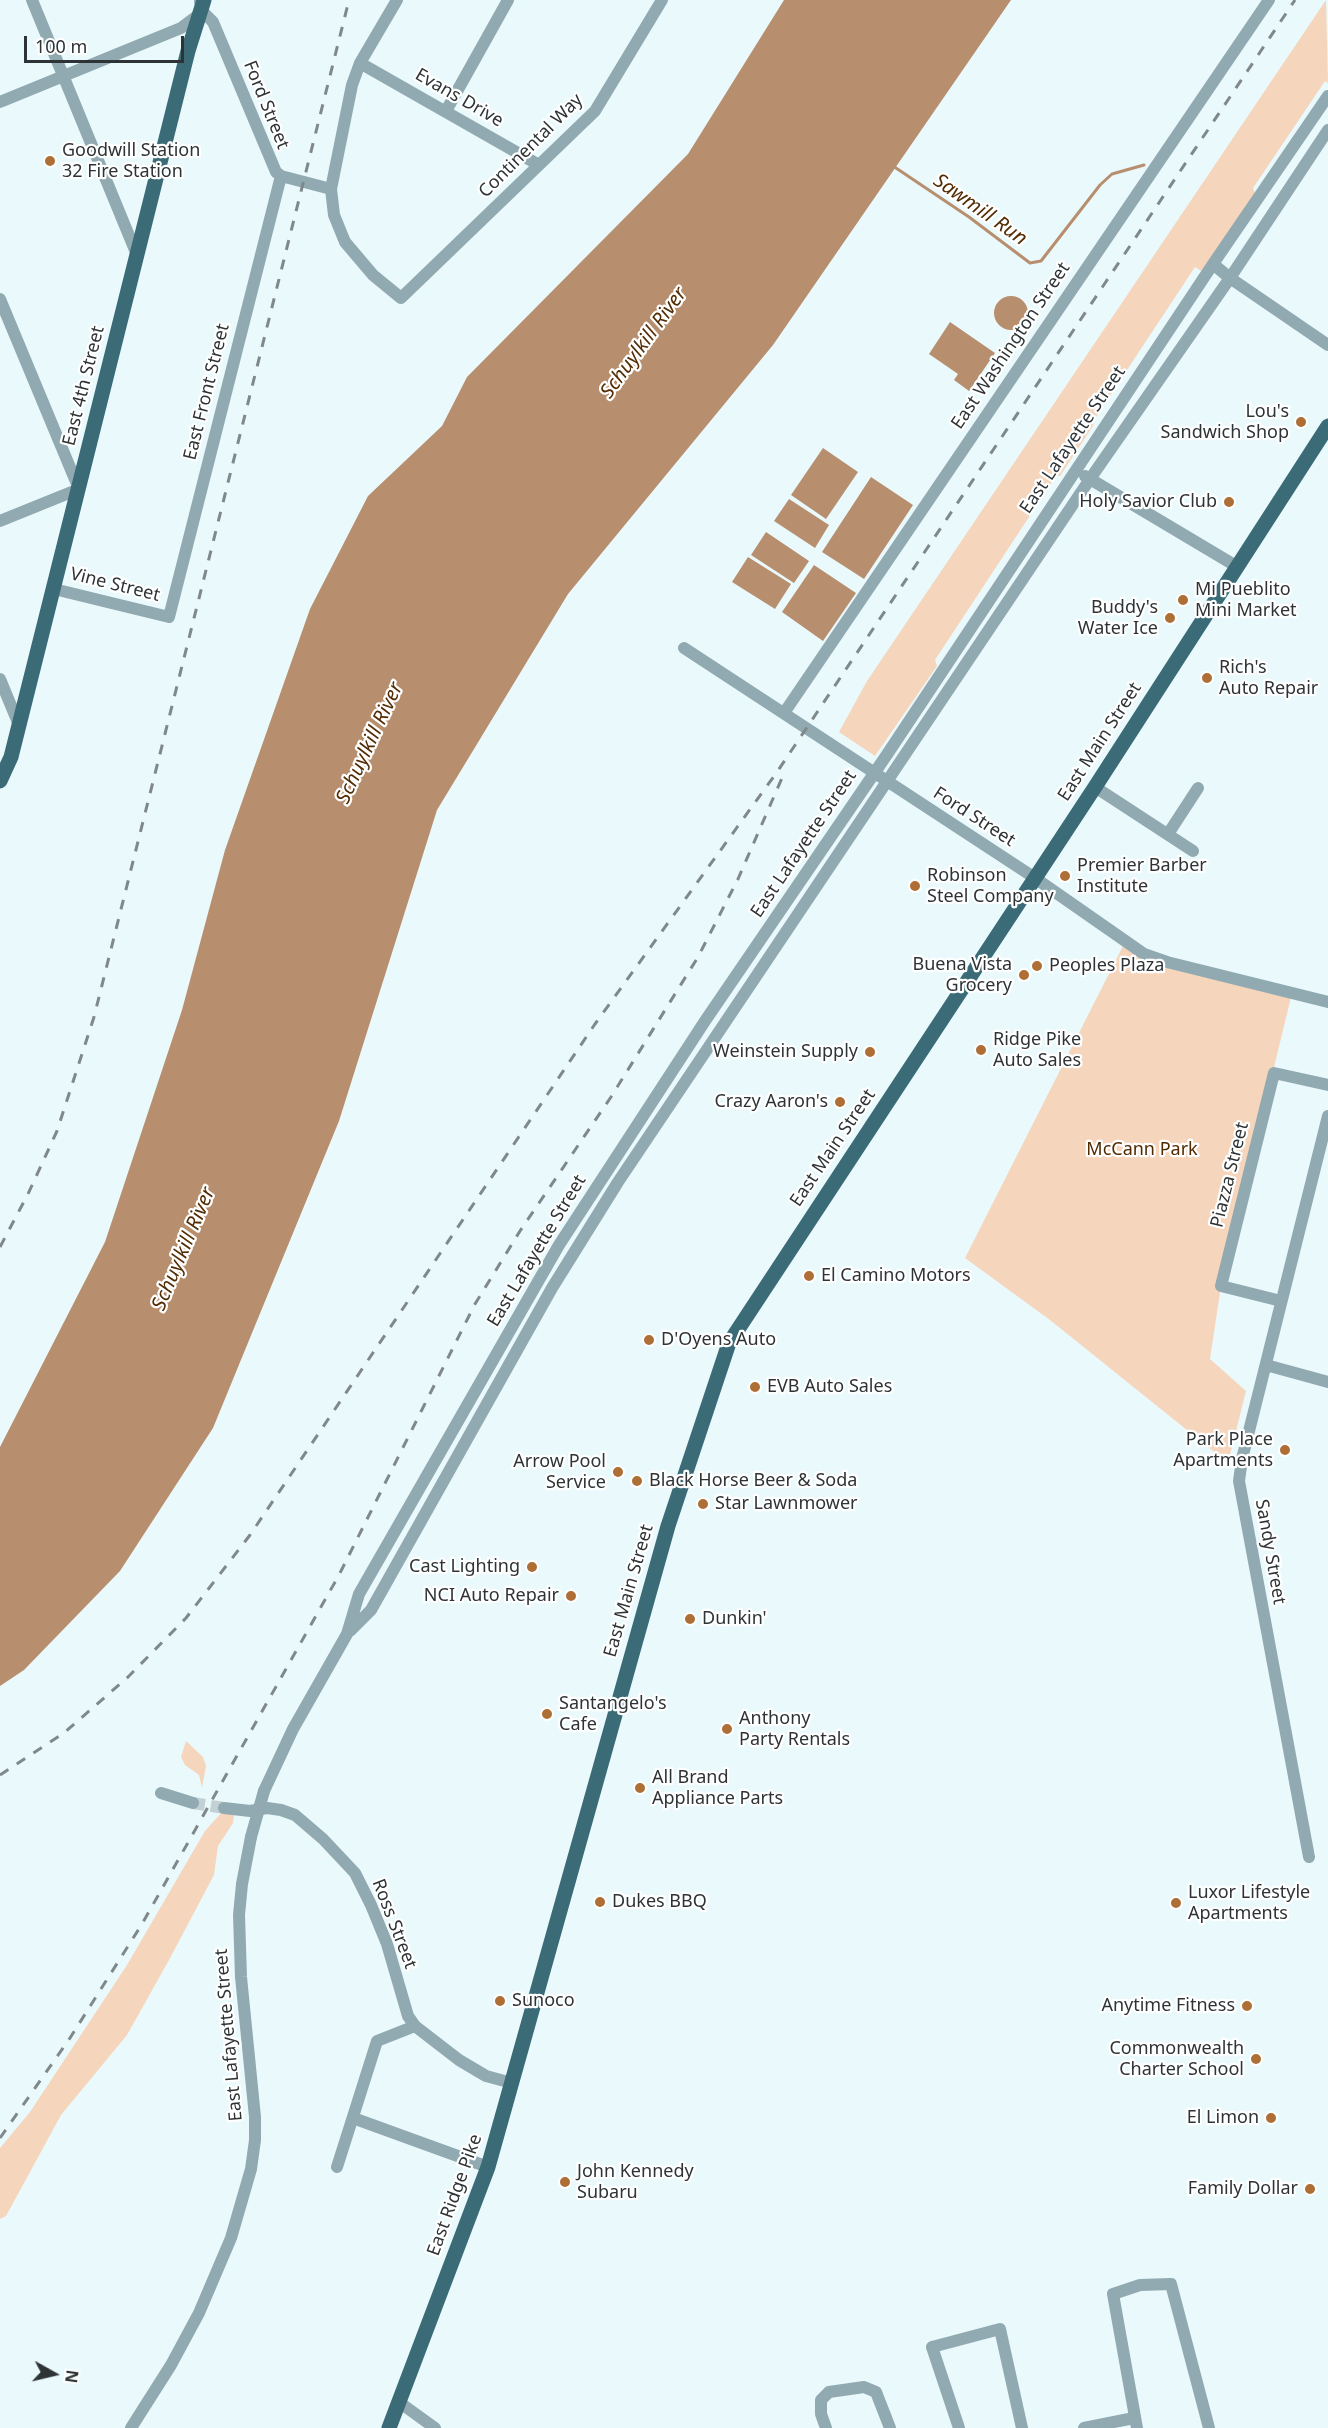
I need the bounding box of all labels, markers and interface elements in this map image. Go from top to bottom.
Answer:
scale bar [27,24,188,62]
text: 100 m [35,34,87,58]
street label: Ford Street [239,58,293,152]
street label: Evans Drive [411,64,507,132]
street label: Continental Way [474,89,588,203]
place label: Goodwill Station 32 Fire Station [62,140,200,182]
marker: Goodwill Station 32 Fire Station [43,154,57,168]
water label: Sawmill Run [929,169,1031,251]
street label: East Washington Street [947,259,1075,433]
water label: Schuylkill River [596,283,692,403]
street label: East Front Street [180,322,234,462]
street label: East 4th Street [59,324,109,448]
street label: East Lafayette Street [1016,362,1130,518]
place label: Lou's Sandwich Shop [1161,401,1289,444]
marker: Lou's Sandwich Shop [1294,415,1308,429]
place label: Holy Savior Club [1079,491,1217,513]
marker: Holy Savior Club [1222,495,1236,509]
street label: Vine Street [68,563,162,607]
place label: Mi Pueblito Mini Market [1195,579,1297,622]
marker: Mi Pueblito Mini Market [1176,593,1190,607]
place label: Buddy's Water Ice [1078,597,1158,640]
marker: Buddy's Water Ice [1163,611,1177,625]
place label: Rich's Auto Repair [1219,657,1318,700]
marker: Rich's Auto Repair [1200,671,1214,685]
water label: Schuylkill River [331,678,409,808]
street label: East Main Street [1054,679,1146,805]
street label: East Lafayette Street [747,766,861,922]
street label: Ford Street [929,783,1019,851]
place label: Premier Barber Institute [1077,855,1207,898]
place label: Robinson Steel Company [927,865,1054,908]
marker: Premier Barber Institute [1058,869,1072,883]
marker: Robinson Steel Company [908,879,922,893]
place label: Buena Vista Grocery [912,954,1012,996]
place label: Peoples Plaza [1049,955,1164,977]
marker: Peoples Plaza [1030,959,1044,973]
marker: Buena Vista Grocery [1017,968,1031,982]
place label: Ridge Pike Auto Sales [993,1029,1081,1072]
place label: Weinstein Supply [713,1041,858,1063]
marker: Ridge Pike Auto Sales [974,1043,988,1057]
marker: Weinstein Supply [863,1045,877,1059]
street label: East Main Street [786,1085,880,1211]
place label: Crazy Aaron's [714,1091,828,1113]
marker: Crazy Aaron's [833,1095,847,1109]
street label: Piazza Street [1207,1120,1253,1230]
park label: McCann Park [1086,1139,1198,1161]
street label: East Lafayette Street [483,1171,591,1331]
water label: Schuylkill River [147,1184,221,1314]
place label: El Camino Motors [821,1265,971,1287]
marker: El Camino Motors [802,1269,816,1283]
place label: D'Oyens Auto [661,1329,776,1351]
marker: D'Oyens Auto [642,1333,656,1347]
place label: EVB Auto Sales [767,1376,892,1398]
marker: EVB Auto Sales [748,1380,762,1394]
place label: Park Place Apartments [1173,1429,1273,1472]
marker: Park Place Apartments [1278,1443,1292,1457]
place label: Arrow Pool Service [513,1451,606,1494]
marker: Arrow Pool Service [611,1465,625,1479]
place label: Black Horse Beer & Soda [649,1470,857,1492]
marker: Black Horse Beer & Soda [630,1474,644,1488]
place label: Star Lawnmower [715,1493,857,1515]
marker: Star Lawnmower [696,1497,710,1511]
street label: Sandy Street [1250,1498,1290,1606]
street label: East Main Street [600,1522,658,1660]
place label: Cast Lighting [409,1556,520,1578]
marker: Cast Lighting [525,1560,539,1574]
place label: NCI Auto Repair [424,1585,559,1607]
marker: NCI Auto Repair [564,1589,578,1603]
place label: Dunkin' [702,1608,767,1630]
marker: Dunkin' [683,1612,697,1626]
place label: Santangelo's Cafe [559,1693,667,1736]
marker: Santangelo's Cafe [540,1707,554,1721]
place label: Anthony Party Rentals [739,1708,850,1750]
marker: Anthony Party Rentals [720,1722,734,1736]
place label: All Brand Appliance Parts [652,1767,783,1810]
marker: All Brand Appliance Parts [633,1781,647,1795]
street label: Ross Street [367,1876,421,1972]
place label: Luxor Lifestyle Apartments [1188,1882,1310,1924]
place label: Dukes BBQ [612,1891,707,1913]
marker: Dukes BBQ [593,1895,607,1909]
marker: Luxor Lifestyle Apartments [1169,1896,1183,1910]
street label: East Lafayette Street [211,1948,247,2122]
place label: Sunoco [512,1990,575,2012]
marker: Sunoco [493,1994,507,2008]
place label: Anytime Fitness [1101,1995,1235,2017]
marker: Anytime Fitness [1240,1999,1254,2013]
place label: Commonwealth Charter School [1109,2038,1244,2080]
marker: Commonwealth Charter School [1249,2052,1263,2066]
place label: El Limon [1187,2107,1259,2129]
marker: El Limon [1264,2111,1278,2125]
street label: East Ridge Pike [423,2131,487,2259]
place label: John Kennedy Subaru [577,2161,694,2204]
marker: John Kennedy Subaru [558,2175,572,2189]
place label: Family Dollar [1188,2178,1298,2200]
marker: Family Dollar [1303,2182,1317,2196]
north arrow [24,2344,84,2404]
text: N [60,2369,84,2384]

